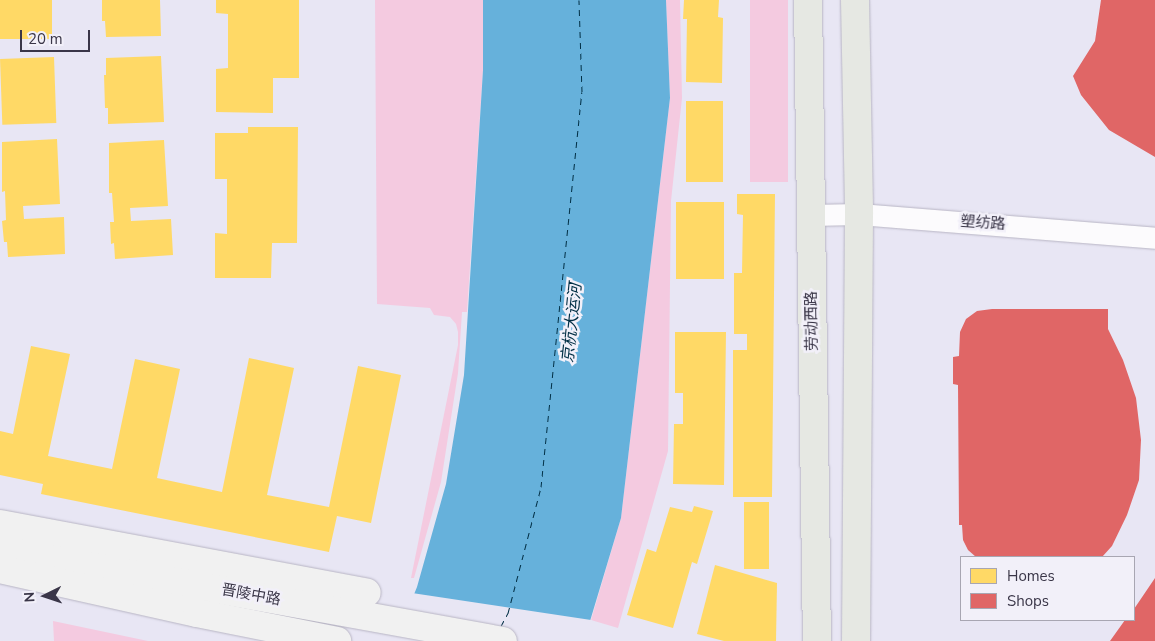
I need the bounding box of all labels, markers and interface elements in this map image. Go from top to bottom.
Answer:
scale bar [22,20,92,52]
text: 20 m [28,29,63,49]
street label: 塑纺路 [960,212,1006,234]
water label: 京杭大运河 [558,282,586,364]
street label: 劳动西路 [802,291,822,351]
legend [960,556,1135,621]
text: Homes [1007,566,1055,586]
north arrow [20,571,70,621]
street label: 晋陵中路 [220,581,282,609]
text: N [20,591,39,603]
text: Shops [1007,591,1049,611]

